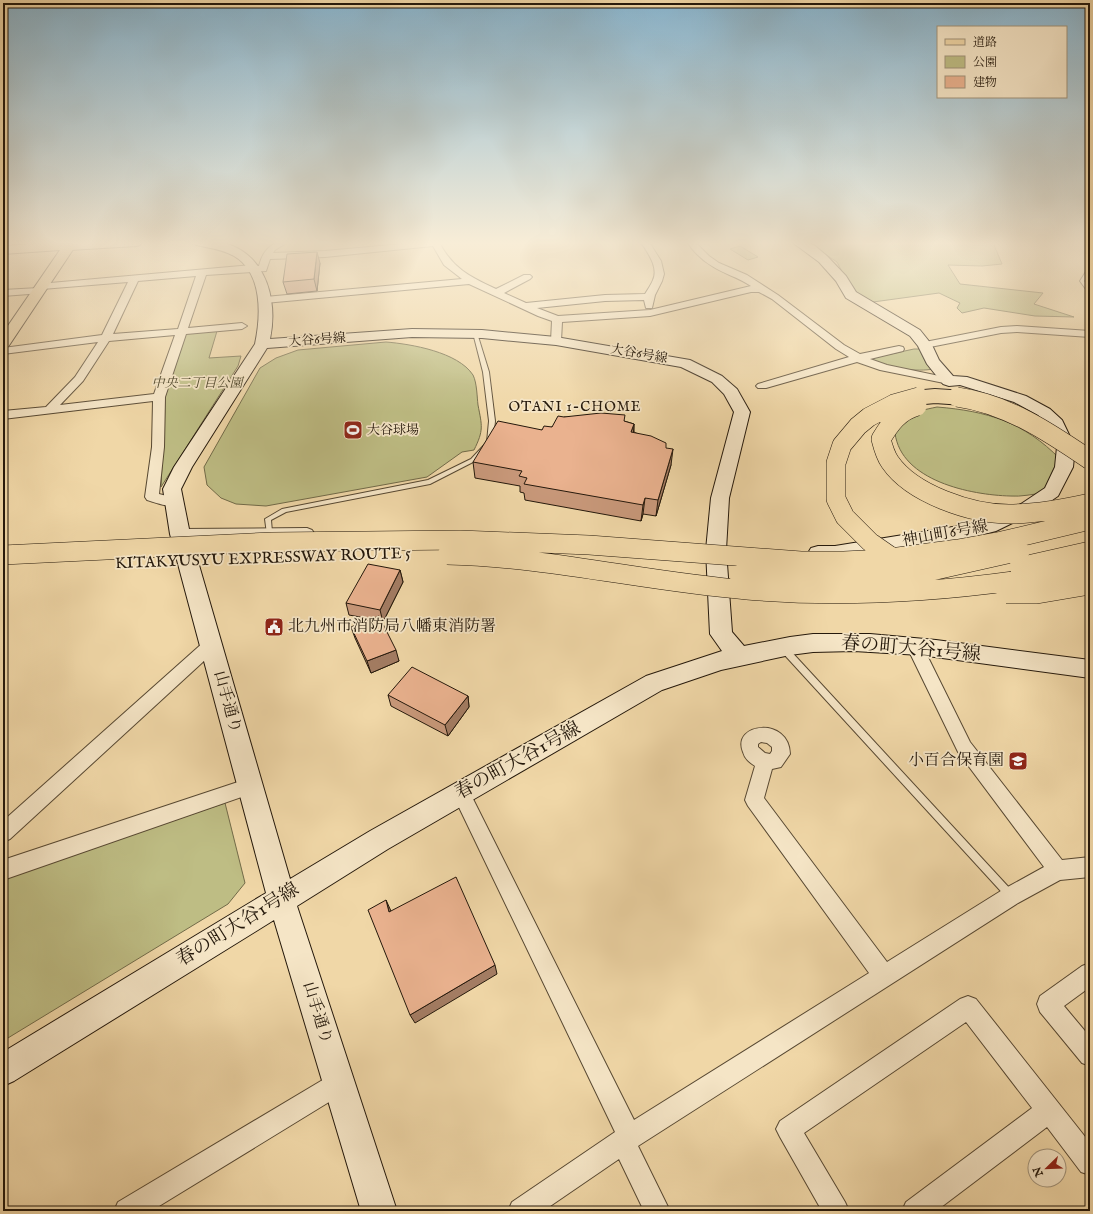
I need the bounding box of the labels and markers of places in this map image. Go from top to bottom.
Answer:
sports icon: 大谷球場 [342,419,364,441]
place label: 大谷球場 [367,422,419,439]
public building icon: 北九州市消防局八幡東消防署 [263,616,285,638]
place label: 北九州市消防局八幡東消防署 [288,617,496,637]
school or university icon: 小百合保育園 [1007,750,1029,772]
place label: 小百合保育園 [908,751,1004,771]

